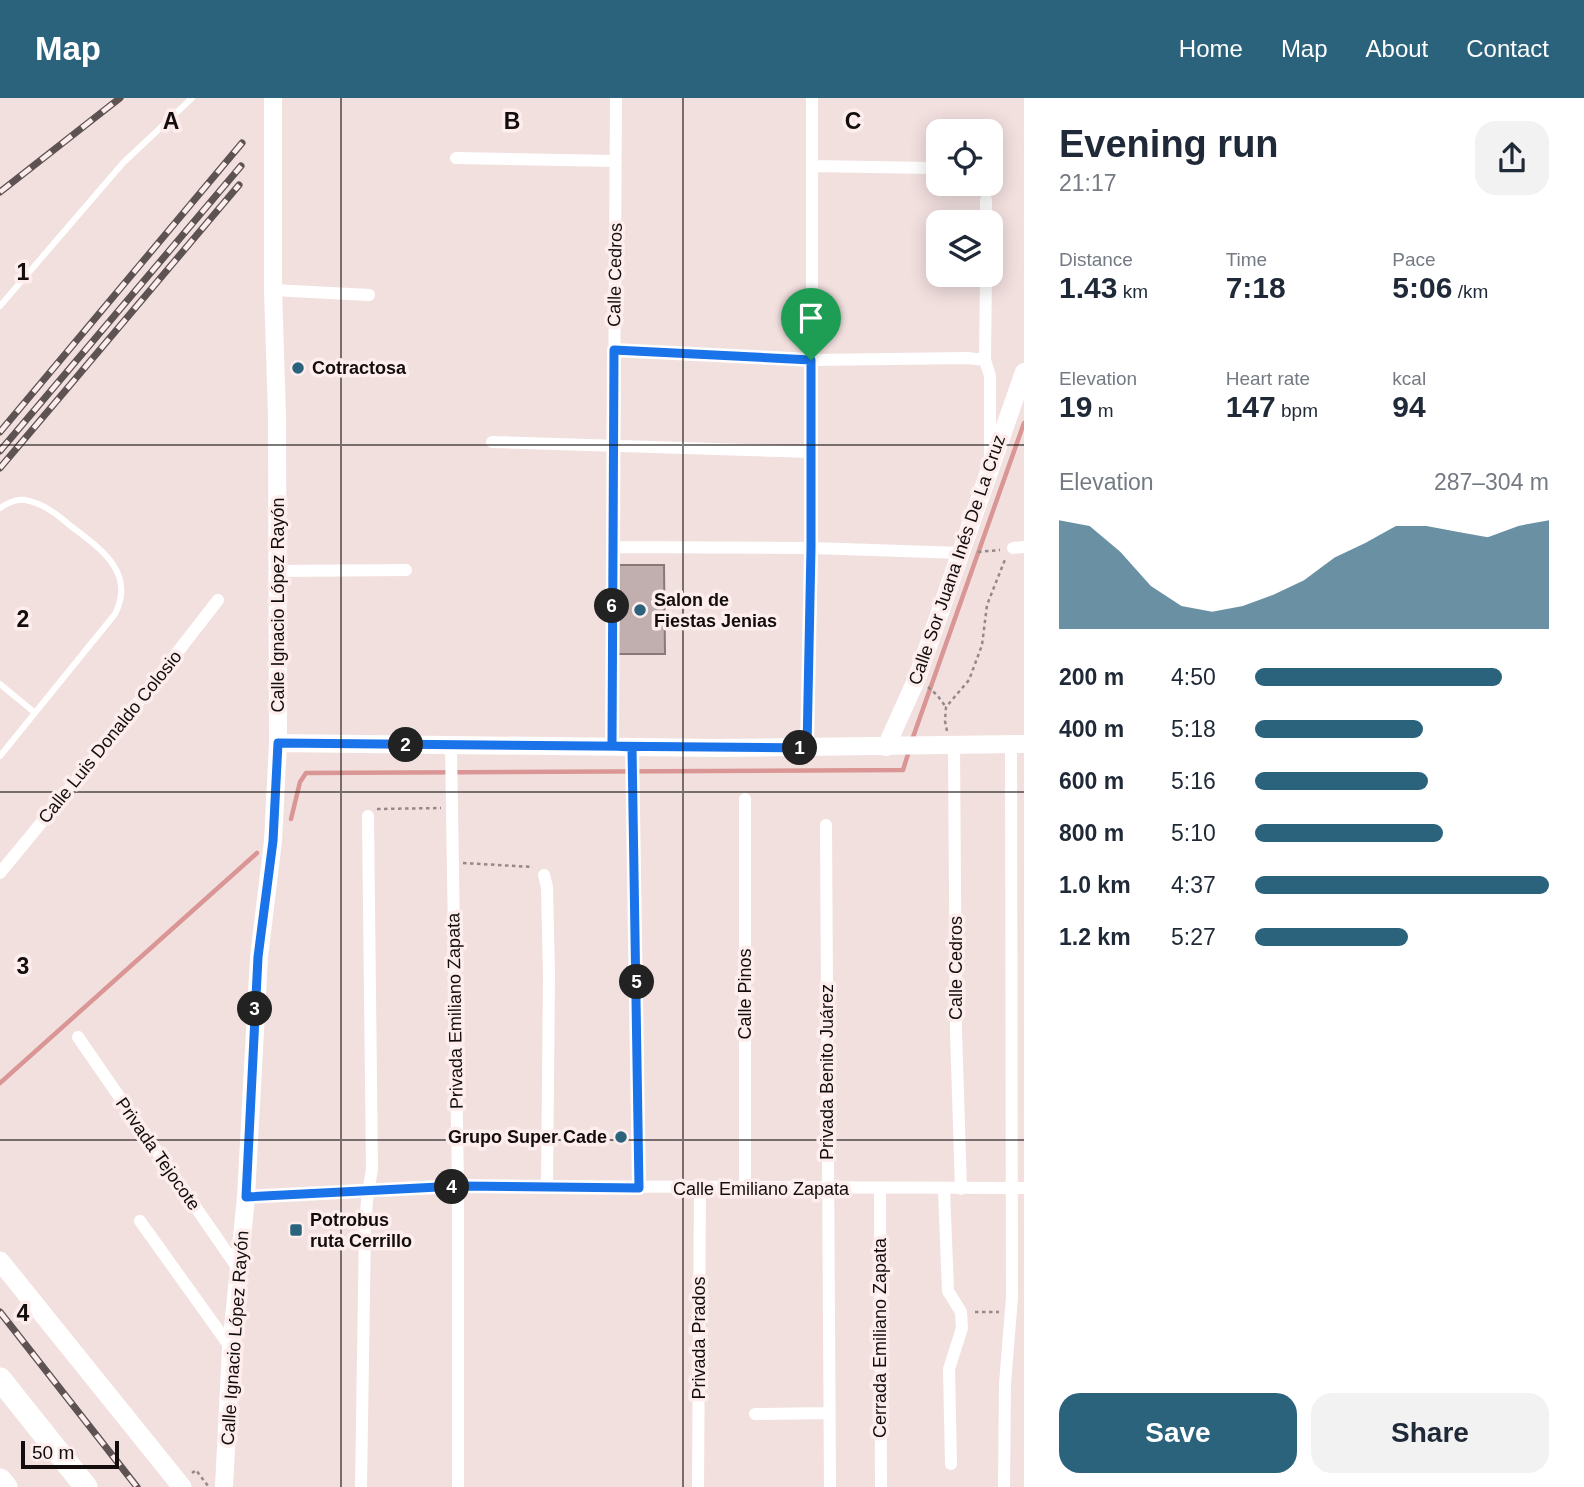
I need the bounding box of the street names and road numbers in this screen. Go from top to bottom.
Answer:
street label: Calle Cedros [604,223,626,327]
street label: Calle Sor Juana Inés De La Cruz [905,432,1009,688]
street label: Calle Ignacio López Rayón [268,497,288,713]
street label: Calle Luis Donaldo Colosio [34,647,186,827]
street label: Privada Emiliano Zapata [443,912,467,1109]
street label: Calle Cedros [946,916,966,1020]
street label: Calle Pinos [735,948,755,1040]
street label: Privada Benito Juárez [817,984,837,1160]
street label: Privada Tejocote [112,1094,204,1214]
street label: Calle Emiliano Zapata [673,1179,850,1199]
street label: Calle Ignacio López Rayón [218,1230,252,1446]
street label: Cerrada Emiliano Zapata [870,1237,890,1438]
street label: Privada Prados [689,1276,709,1400]

